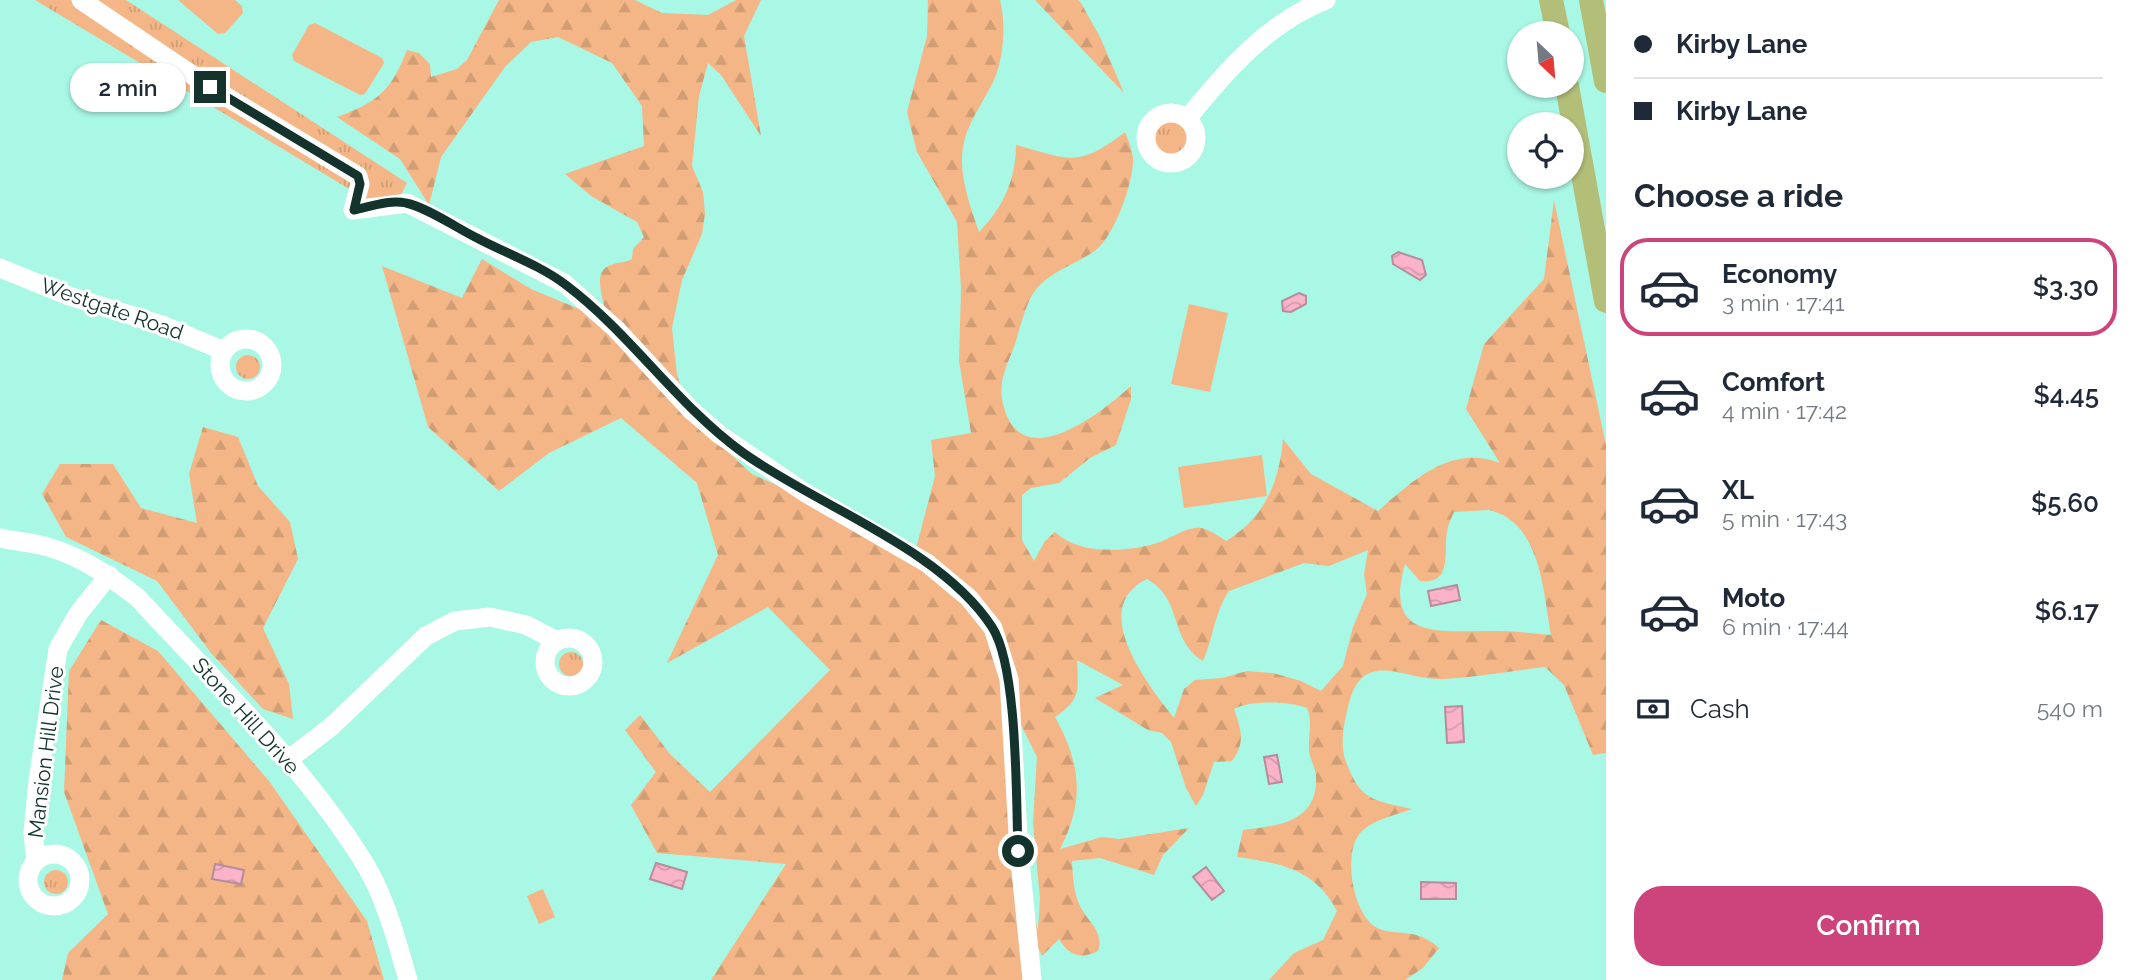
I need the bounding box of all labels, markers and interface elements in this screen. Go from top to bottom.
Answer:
north arrow [1507,21,1584,98]
map controls [1507,21,1584,189]
text: Kirby Lane [1676,29,1807,59]
callout: 2 min [70,62,186,112]
route end [194,71,226,103]
text: 2 min [99,74,157,101]
text: Kirby Lane [1676,96,1807,126]
button: locate [1507,112,1584,189]
text: Choose a ride [1634,177,1843,214]
icon: car [1638,256,1701,319]
text: Economy [1722,259,1837,289]
street label: Westgate Road [38,272,187,345]
text: $3.30 [2033,272,2099,302]
text: 3 min · 17:41 [1722,289,1845,316]
icon: car [1638,364,1701,427]
text: Comfort [1722,367,1825,397]
text: $4.45 [2033,380,2099,410]
text: 4 min · 17:42 [1722,397,1847,424]
icon: car [1638,472,1701,535]
text: XL [1722,475,1754,505]
text: $5.60 [2031,488,2099,518]
text: 5 min · 17:43 [1722,505,1847,532]
icon: car [1638,580,1701,643]
text: Moto [1722,583,1785,613]
text: $6.17 [2035,596,2099,626]
text: 6 min · 17:44 [1722,613,1849,640]
street label: Stone Hill Drive [188,652,305,779]
street label: Mansion Hill Drive [23,664,68,839]
icon: cash [1634,690,1672,728]
text: Cash [1690,694,1750,724]
text: 540 m [2037,695,2103,722]
route start [1002,835,1034,867]
button: Confirm [1634,886,2103,966]

